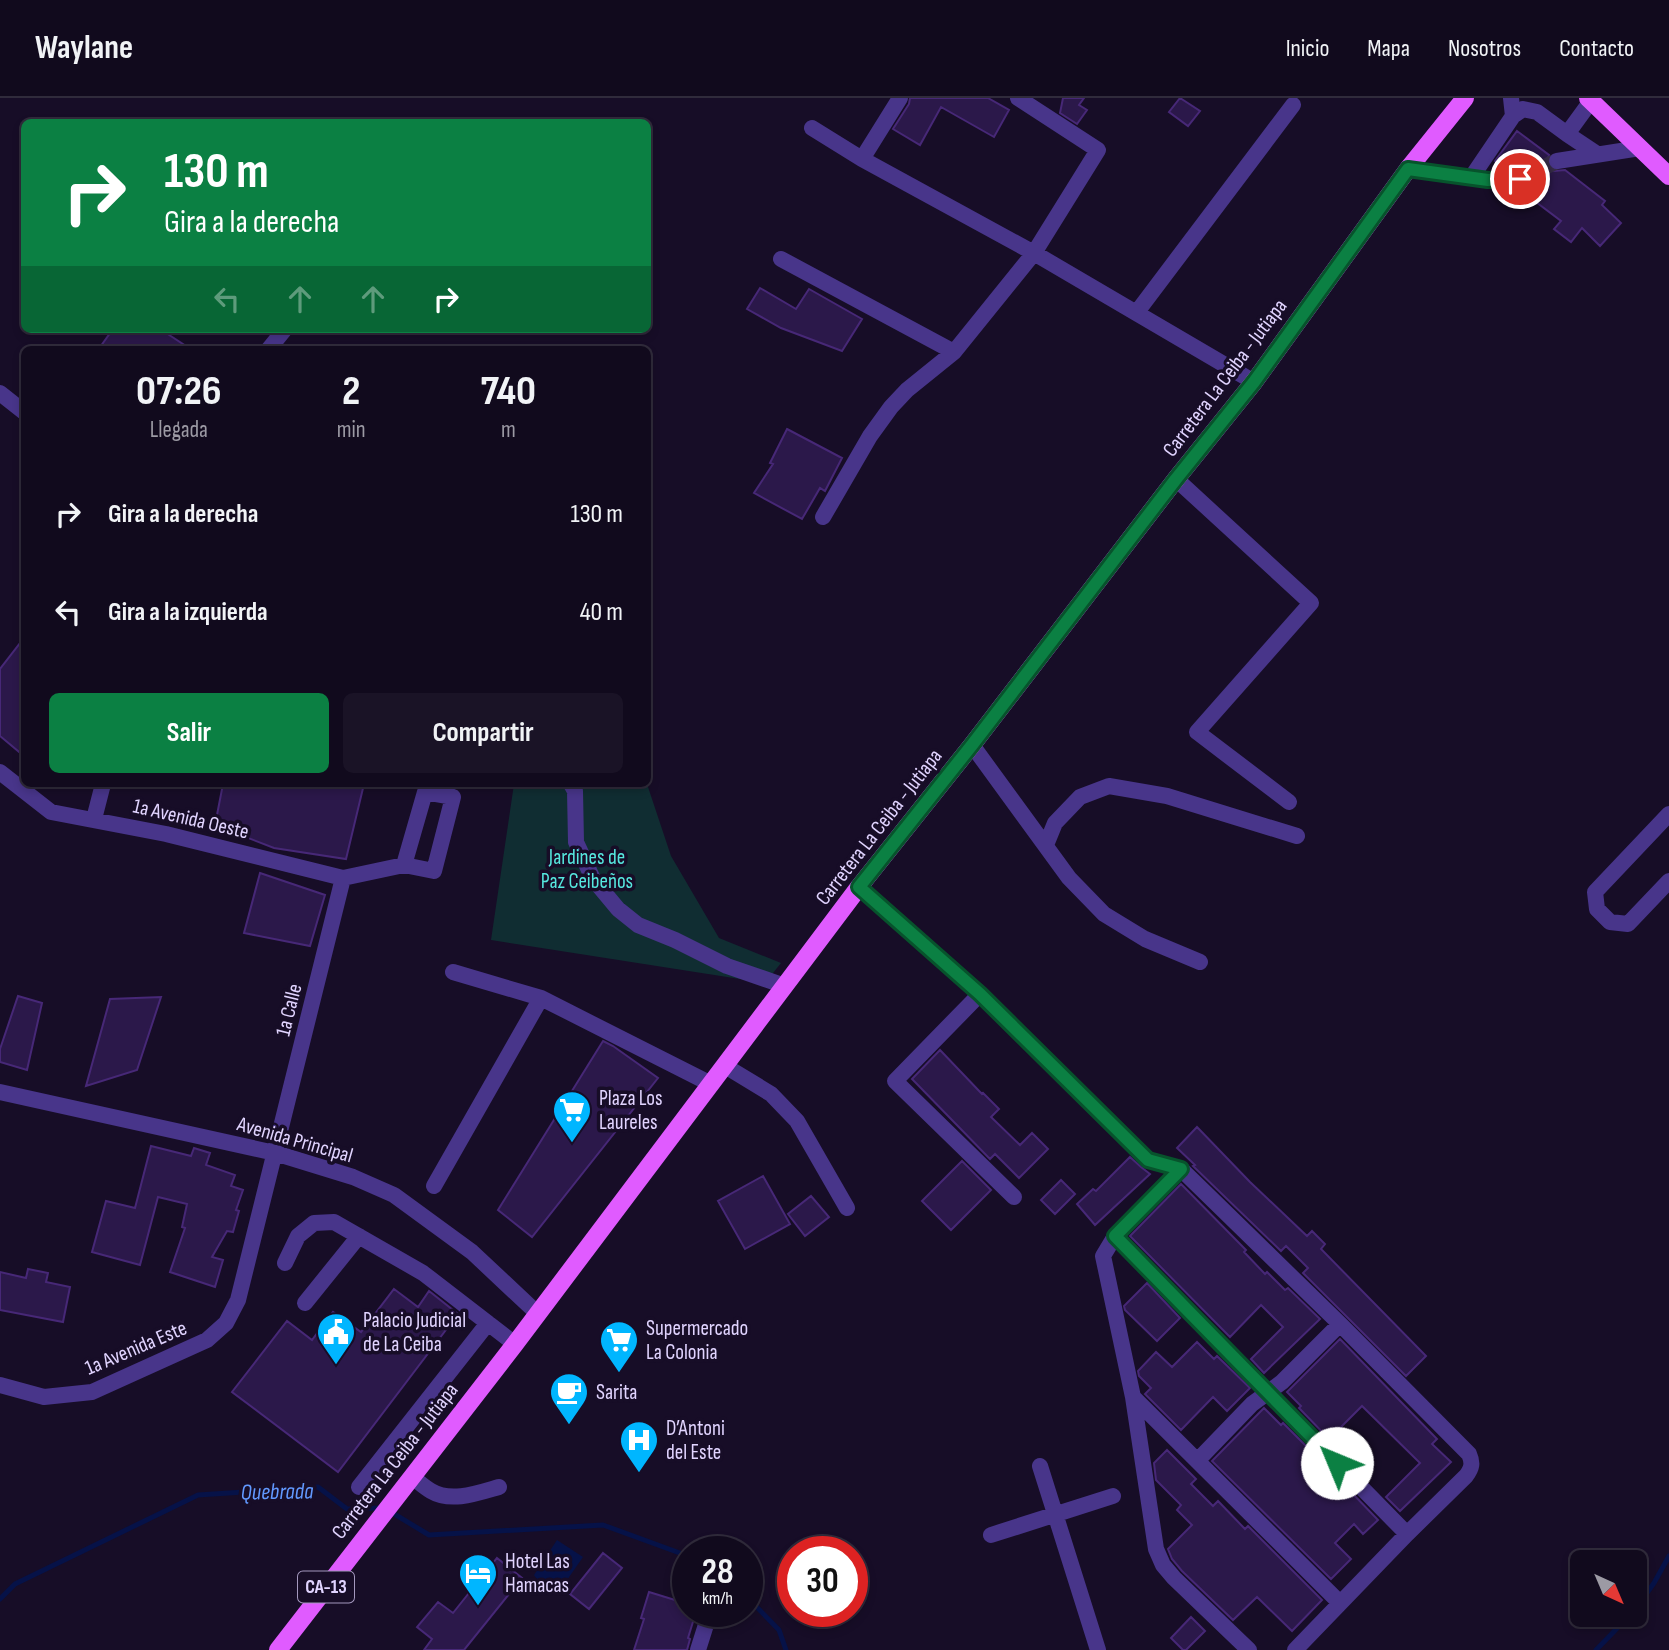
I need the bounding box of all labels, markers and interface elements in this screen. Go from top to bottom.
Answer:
text: Waylane [35,28,133,68]
text: Inicio [1286,34,1329,63]
text: Mapa [1367,34,1410,63]
text: Nosotros [1448,34,1521,63]
text: Contacto [1559,34,1634,63]
text: 130 m [164,143,269,202]
icon: right [49,147,140,238]
pin [1490,149,1550,209]
icon: arrive [1501,160,1539,198]
text: Gira a la derecha [164,203,339,242]
icon: left [208,280,246,318]
icon: ahead [281,280,319,318]
icon: ahead [354,280,392,318]
icon: right [427,280,465,318]
street label: Carretera La Ceiba - Jutiapa [1158,294,1292,462]
text: 07:26 [136,366,222,417]
text: 2 [342,366,360,417]
text: 740 [481,366,536,417]
text: Llegada [150,416,208,444]
text: min [337,416,366,444]
text: m [501,416,516,444]
icon: right [49,495,87,533]
text: Gira a la derecha [108,499,258,530]
text: 130 m [571,499,623,530]
icon: left [49,593,87,631]
text: Gira a la izquierda [108,597,268,628]
text: 40 m [580,597,623,628]
button: Salir [49,693,329,773]
button: Compartir [343,693,623,773]
street label: Carretera La Ceiba - Jutiapa [810,744,948,910]
street label: 1a Avenida Oeste [131,794,251,844]
park label: Jardines de Paz Ceibeños [541,845,633,894]
street label: 1a Calle [270,981,308,1039]
place label: Plaza Los Laureles [599,1086,663,1135]
supermarket icon: Plaza Los Laureles [551,1089,593,1144]
street label: Avenida Principal [233,1111,356,1168]
place label: Palacio Judicial de La Ceiba [363,1308,466,1357]
public building icon: Palacio Judicial de La Ceiba [315,1311,357,1366]
street label: 1a Avenida Este [81,1315,191,1381]
place label: Supermercado La Colonia [646,1316,748,1365]
supermarket icon: Supermercado La Colonia [598,1319,640,1374]
cafe icon: Sarita [548,1371,590,1426]
street label: Carretera La Ceiba - Jutiapa [326,1378,464,1544]
place label: Sarita [596,1380,637,1405]
place label: D’Antoni del Este [666,1416,725,1465]
hospital icon: D’Antoni del Este [618,1419,660,1474]
position arrow [1300,1426,1374,1500]
water label: Quebrada [240,1477,314,1507]
speed limit sign: 30 [777,1536,868,1627]
place label: Hotel Las Hamacas [505,1549,570,1598]
north arrow [1570,1550,1647,1628]
map controls [1570,1550,1647,1627]
text: 28 [702,1551,733,1594]
hotel icon: Hotel Las Hamacas [457,1552,499,1607]
road number: CA-13 [298,1572,354,1602]
text: km/h [702,1588,733,1609]

